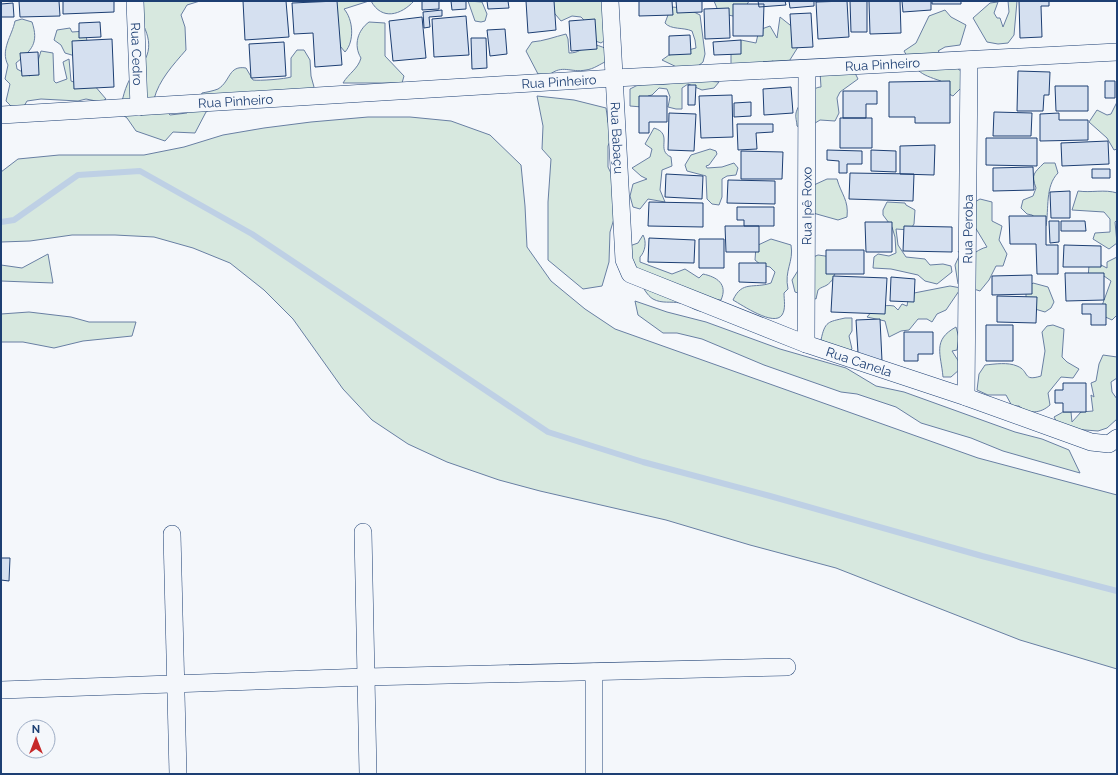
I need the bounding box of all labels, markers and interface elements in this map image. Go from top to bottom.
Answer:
street label: Rua Cedro [128,22,145,86]
street label: Rua Pinheiro [845,55,921,74]
street label: Rua Pinheiro [521,72,597,92]
street label: Rua Pinheiro [198,92,274,111]
street label: Rua Babaçu [607,101,626,174]
street label: Rua Ipê Roxo [799,166,815,245]
street label: Rua Peroba [960,194,976,264]
street label: Rua Canela [824,344,894,380]
north arrow [16,719,56,759]
text: N [32,723,40,736]

